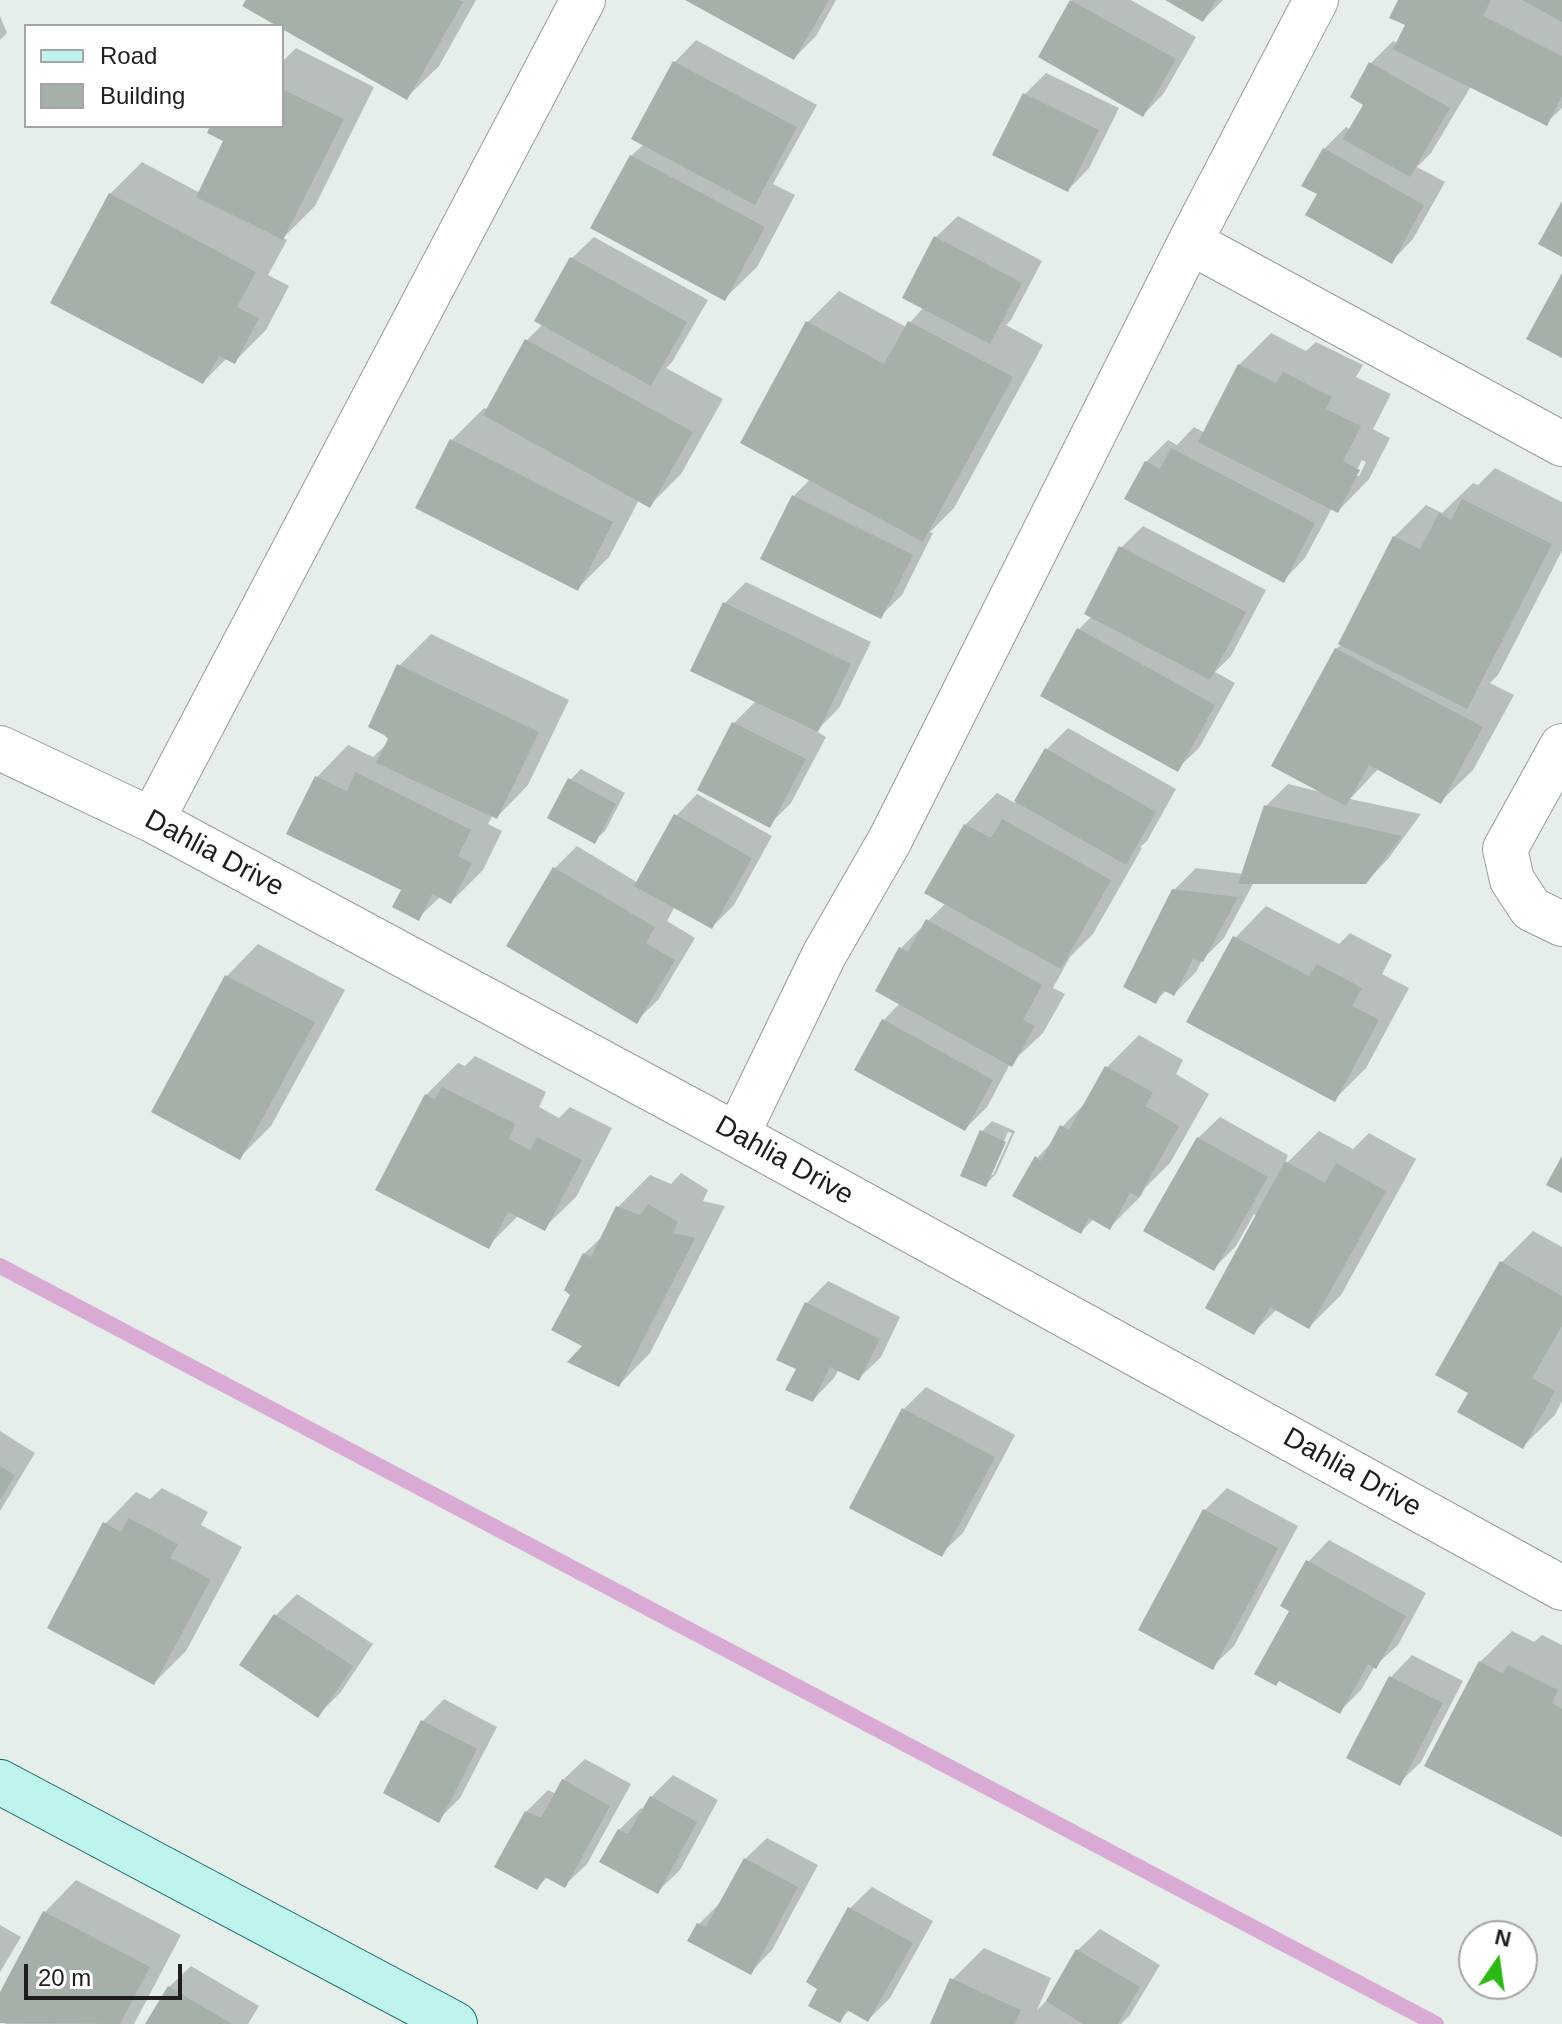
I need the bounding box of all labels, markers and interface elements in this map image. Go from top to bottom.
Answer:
legend [24,24,284,128]
text: Road [100,42,157,69]
text: Building [100,82,185,109]
street label: Dahlia Drive [139,803,289,905]
street label: Dahlia Drive [709,1109,859,1213]
street label: Dahlia Drive [1277,1421,1427,1525]
north arrow [1458,1920,1538,2000]
text: N [1493,1924,1514,1952]
scale bar [28,1948,186,1998]
text: 20 m [38,1964,91,1991]

